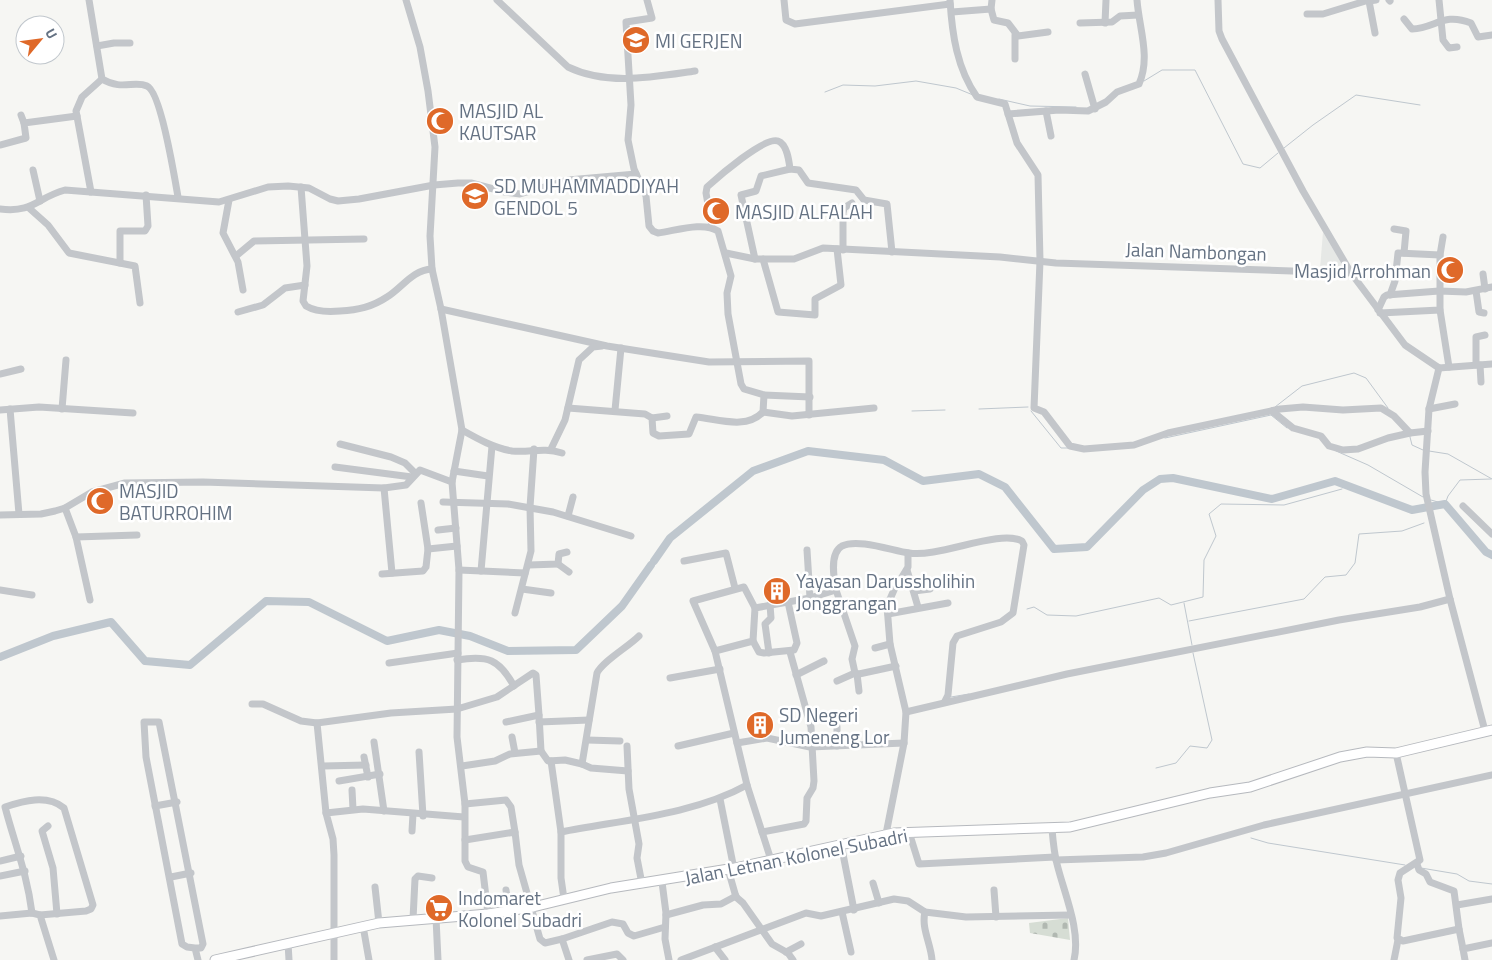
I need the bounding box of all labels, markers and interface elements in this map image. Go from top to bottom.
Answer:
north arrow [15,15,65,65]
text: U [40,24,63,43]
school or university icon: MI GERJEN [621,25,651,55]
place label: MI GERJEN [655,26,742,55]
place label: MASJID AL KAUTSAR [459,96,543,147]
mosque icon: MASJID AL KAUTSAR [425,106,455,136]
place label: SD MUHAMMADDIYAH GENDOL 5 [494,171,679,222]
school or university icon: SD MUHAMMADDIYAH GENDOL 5 [460,181,490,211]
mosque icon: MASJID ALFALAH [701,196,731,226]
place label: MASJID ALFALAH [735,197,873,226]
street label: Jalan Nambongan [1125,234,1267,268]
mosque icon: Masjid Arrohman [1435,255,1465,285]
place label: Masjid Arrohman [1294,256,1431,285]
place label: MASJID BATURROHIM [119,476,233,527]
mosque icon: MASJID BATURROHIM [85,486,115,516]
place label: Yayasan Darussholihin Jonggrangan [796,566,975,617]
building icon: Yayasan Darussholihin Jonggrangan [762,576,792,606]
place label: SD Negeri Jumeneng Lor [779,700,890,751]
building icon: SD Negeri Jumeneng Lor [745,710,775,740]
street label: Jalan Letnan Kolonel Subadri [682,820,910,892]
place label: Indomaret Kolonel Subadri [458,883,582,934]
supermarket icon: Indomaret Kolonel Subadri [424,893,454,923]

